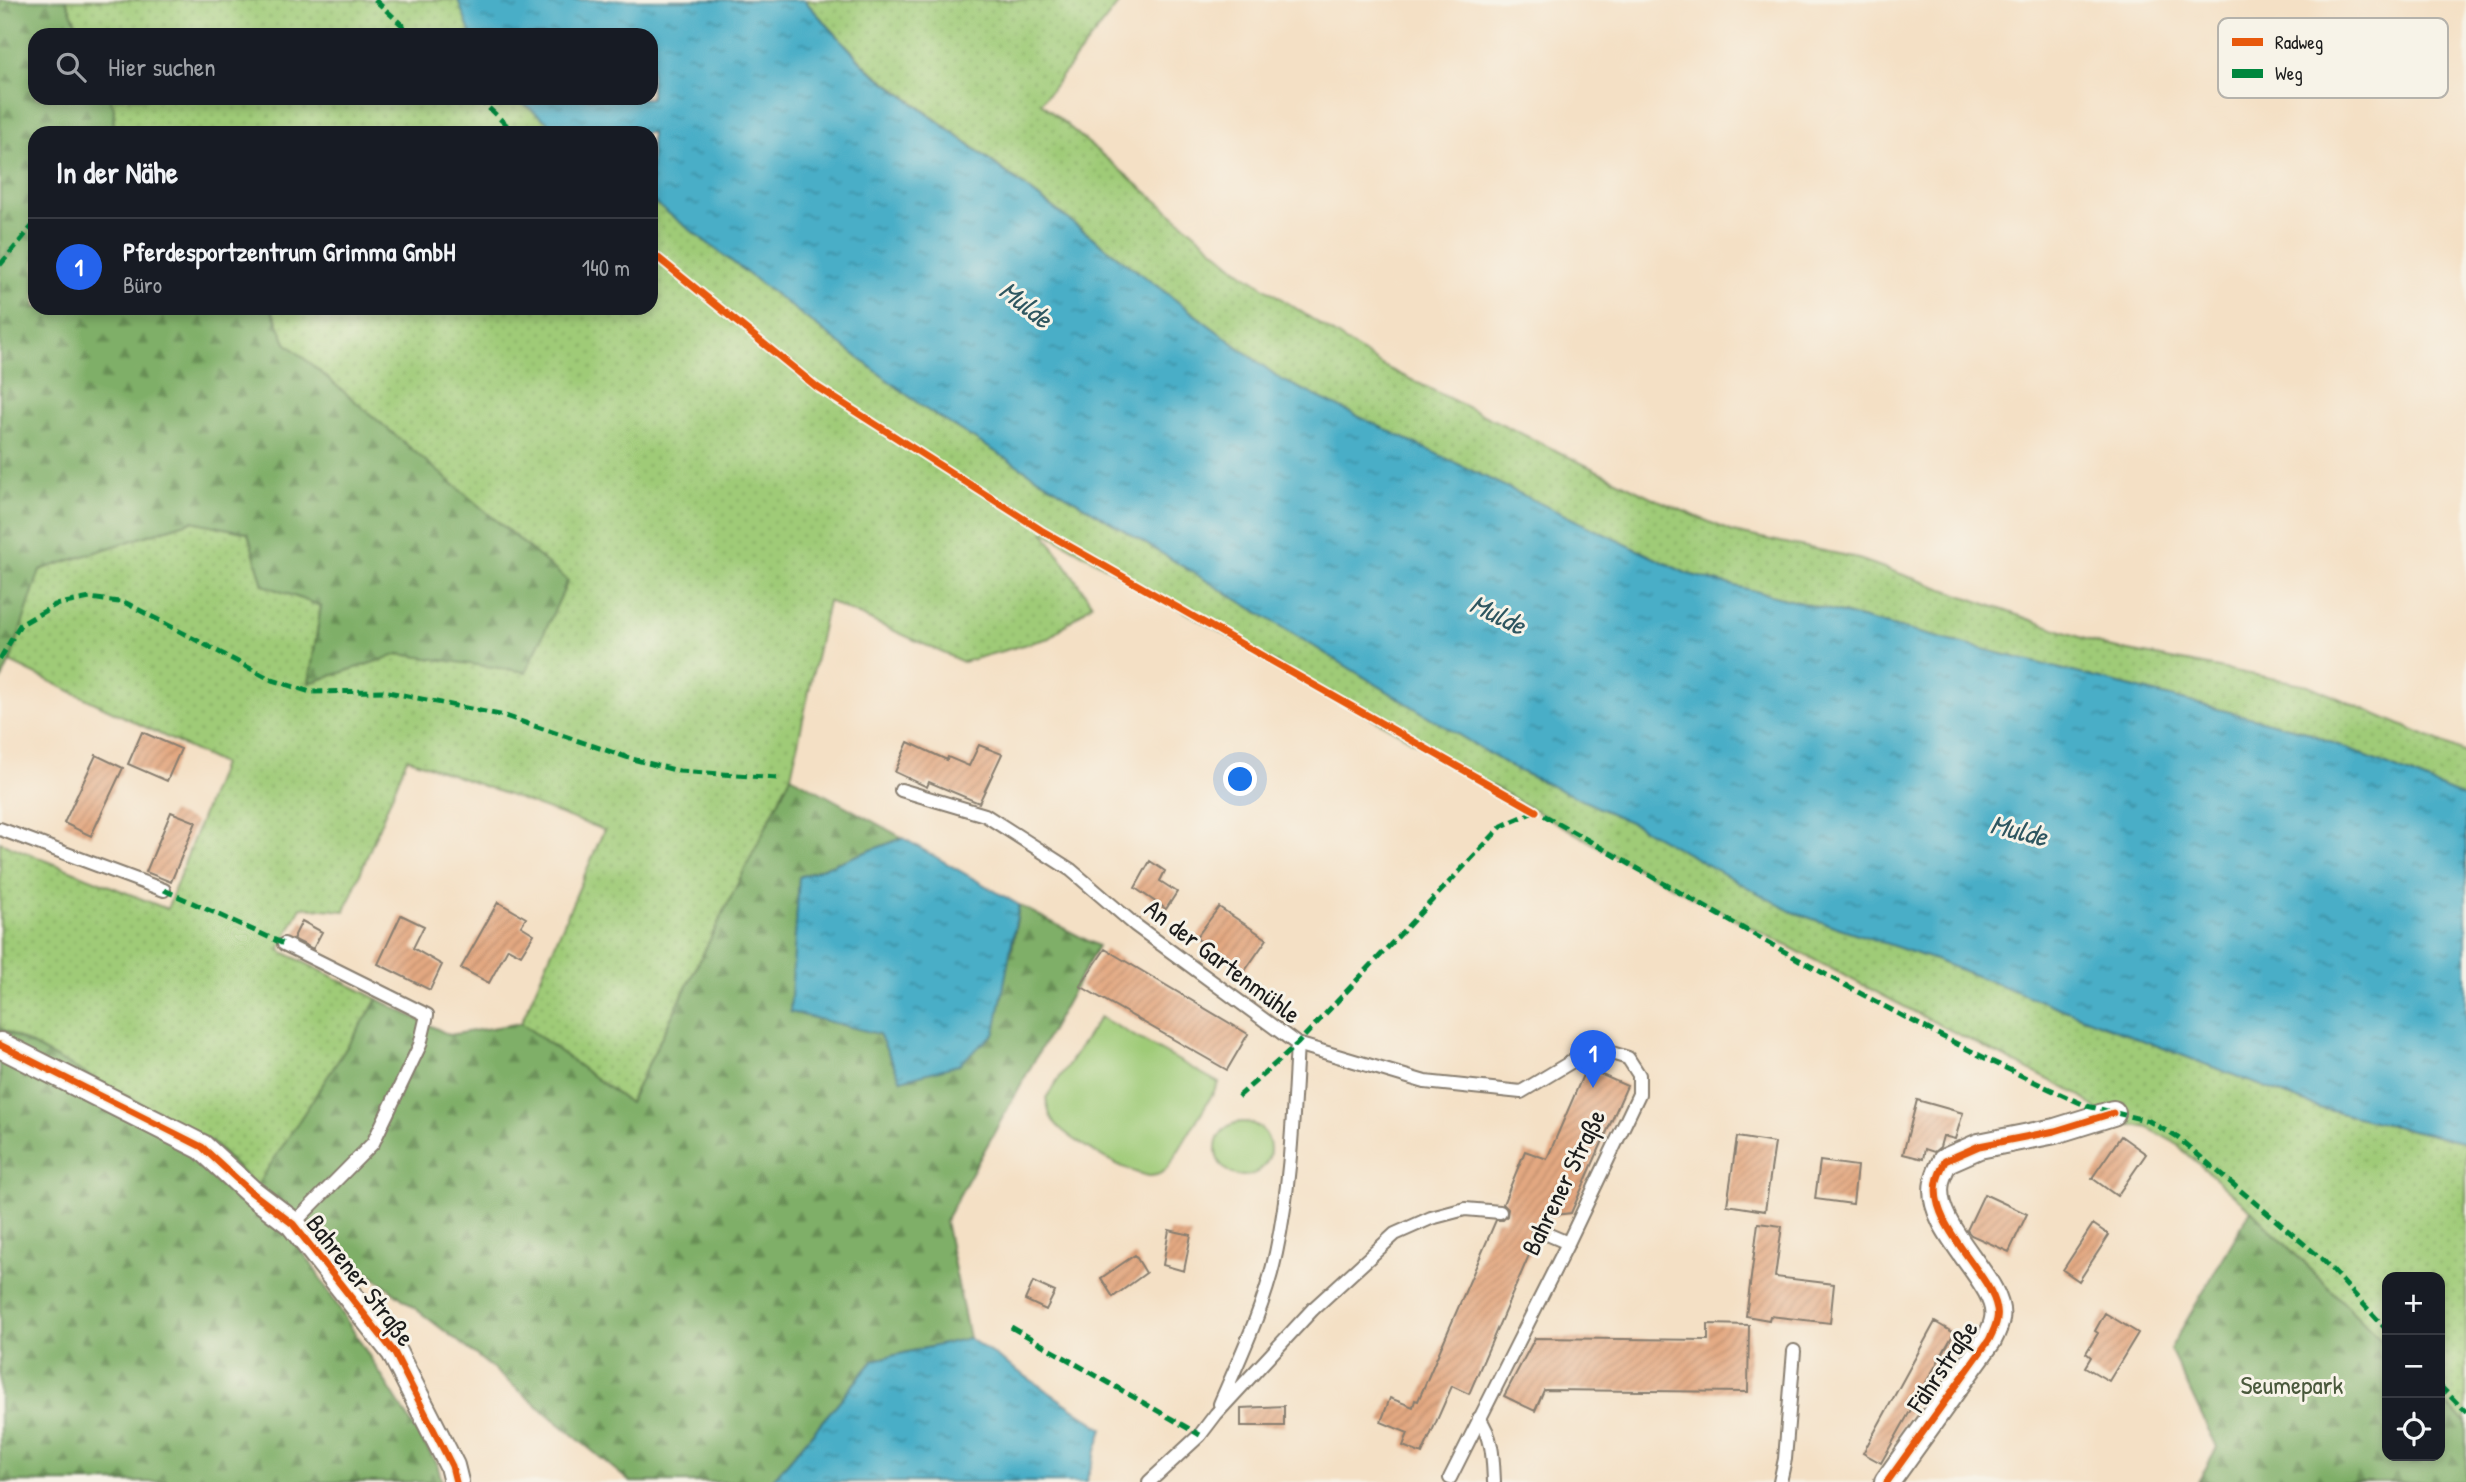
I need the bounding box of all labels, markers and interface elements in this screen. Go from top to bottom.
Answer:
legend [2218,18,2448,98]
search box [28,28,658,105]
text: Radweg [2275,29,2323,55]
icon: search [52,48,90,86]
text: Hier suchen [108,49,216,84]
text: Weg [2275,60,2303,86]
text: In der Nähe [56,152,178,192]
text: Pferdesportzentrum Grimma GmbH [123,234,455,269]
text: 1 [75,252,83,283]
text: 140 m [582,252,630,283]
text: Büro [123,269,162,300]
water label: Mulde [992,271,1062,338]
water label: Mulde [1464,584,1534,644]
your location [1223,762,1257,796]
water label: Mulde [1987,805,2053,856]
street label: An der Gartenmühle [1138,891,1308,1031]
pin: 1 [1570,1030,1616,1088]
street label: Bahrener Straße [1513,1103,1613,1261]
street label: Bahrener Straße [299,1207,423,1353]
map controls [2382,1272,2445,1461]
button: + [2382,1272,2445,1335]
street label: Fährstraße [1898,1313,1986,1420]
button: − [2382,1335,2445,1398]
park label: Seumepark [2241,1367,2344,1402]
button: locate [2382,1398,2445,1461]

